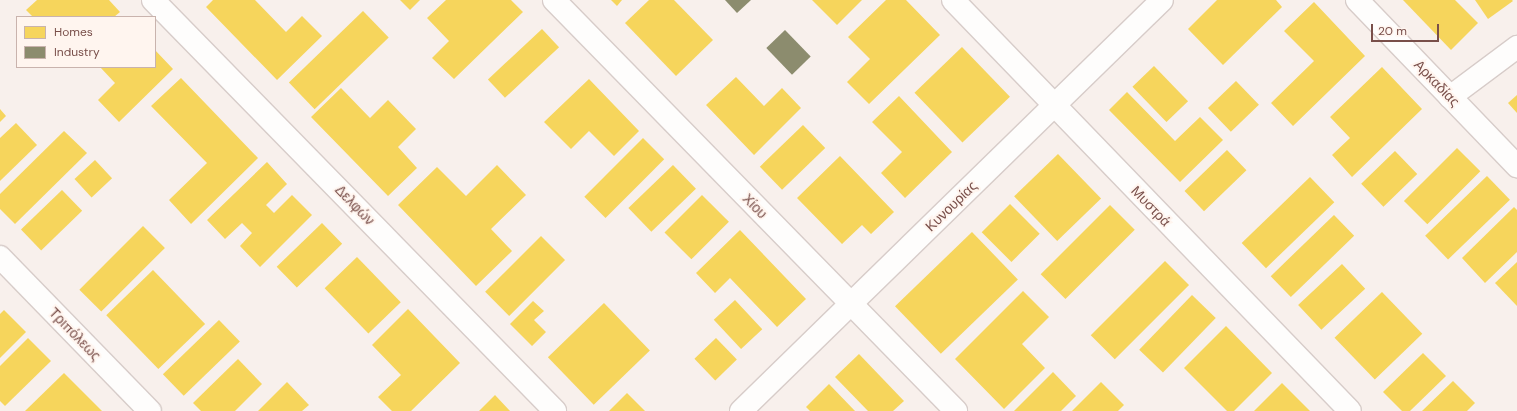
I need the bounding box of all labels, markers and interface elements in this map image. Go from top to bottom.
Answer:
legend [16,16,156,68]
scale bar [1373,16,1441,42]
text: 20 m [1378,23,1407,39]
text: Homes [54,24,93,40]
text: Industry [54,44,100,60]
street label: Αρκαδίας [1411,56,1463,110]
street label: Κυνουρίας [922,177,980,235]
street label: Δελφών [332,181,378,229]
street label: Μυστρά [1128,182,1174,230]
street label: Χίου [739,190,771,222]
street label: Τριπόλεως [46,304,104,364]

